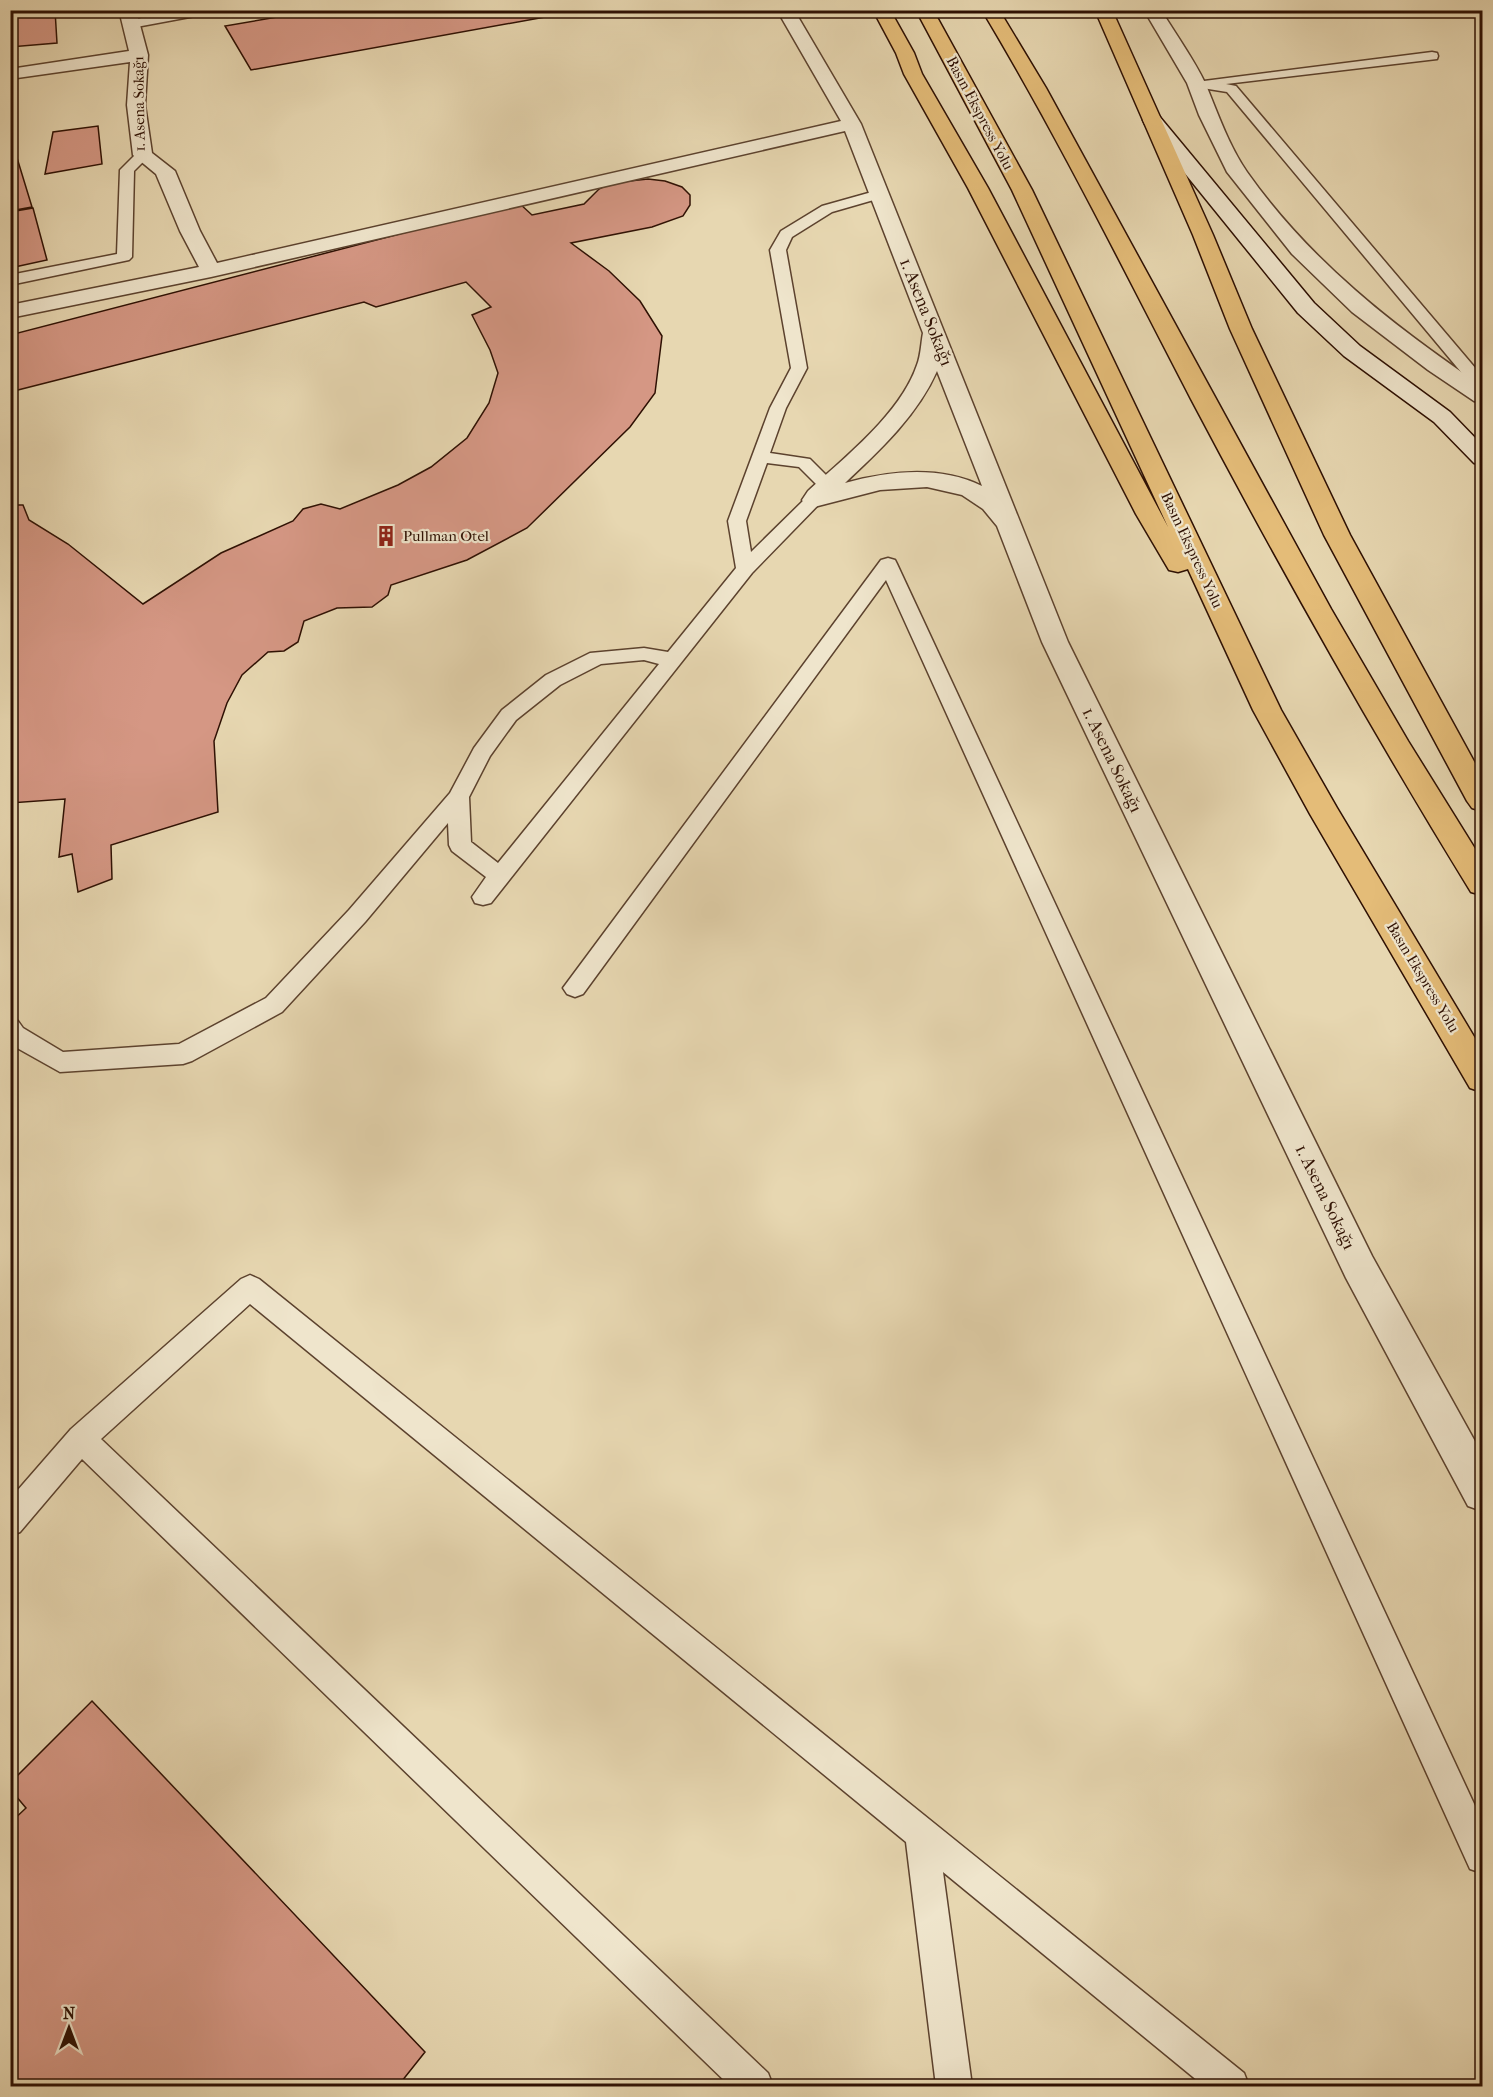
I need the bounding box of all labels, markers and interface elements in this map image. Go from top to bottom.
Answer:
street label: Basın Ekspress Yolu [943,53,1018,173]
street label: 1. Asena Sokağı [129,56,149,152]
street label: 1. Asena Sokağı [895,255,957,370]
street label: Basın Ekspress Yolu [1157,489,1227,611]
building icon: Pullman Otel [374,524,398,548]
place label: Pullman Otel [403,527,489,545]
street label: 1. Asena Sokağı [1077,704,1147,817]
street label: Basın Ekspress Yolu [1383,918,1463,1036]
street label: 1. Asena Sokağı [1290,1141,1360,1254]
north arrow [39,1998,99,2058]
text: N [63,2004,76,2023]

